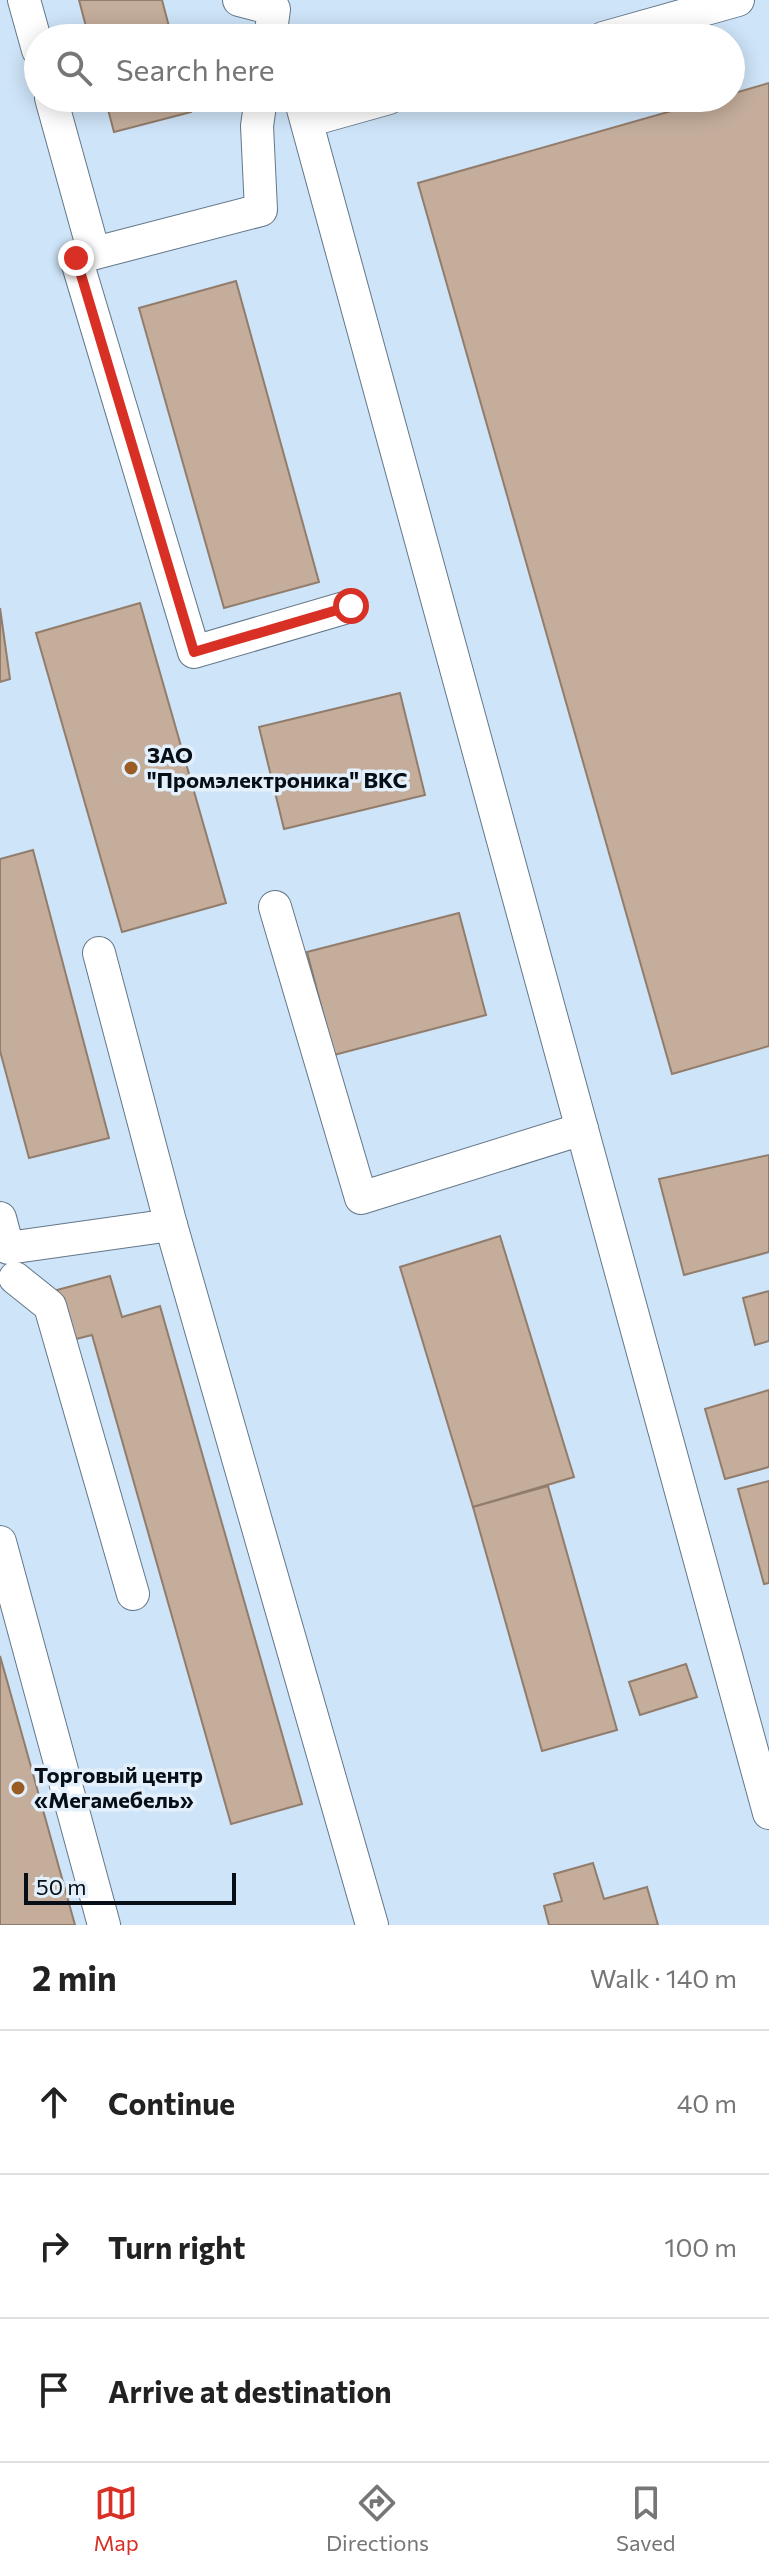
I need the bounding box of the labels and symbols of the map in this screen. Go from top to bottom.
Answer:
route end [58,240,94,276]
route start [333,588,369,624]
place label: ЗАО "Промэлектроника" ВКС [147,741,408,793]
marker: ЗАО "Промэлектроника" ВКС [122,759,140,777]
place label: Торговый центр «Мегамебель» [34,1761,203,1813]
marker: Торговый центр «Мегамебель» [9,1779,27,1797]
scale bar [24,1869,236,1905]

